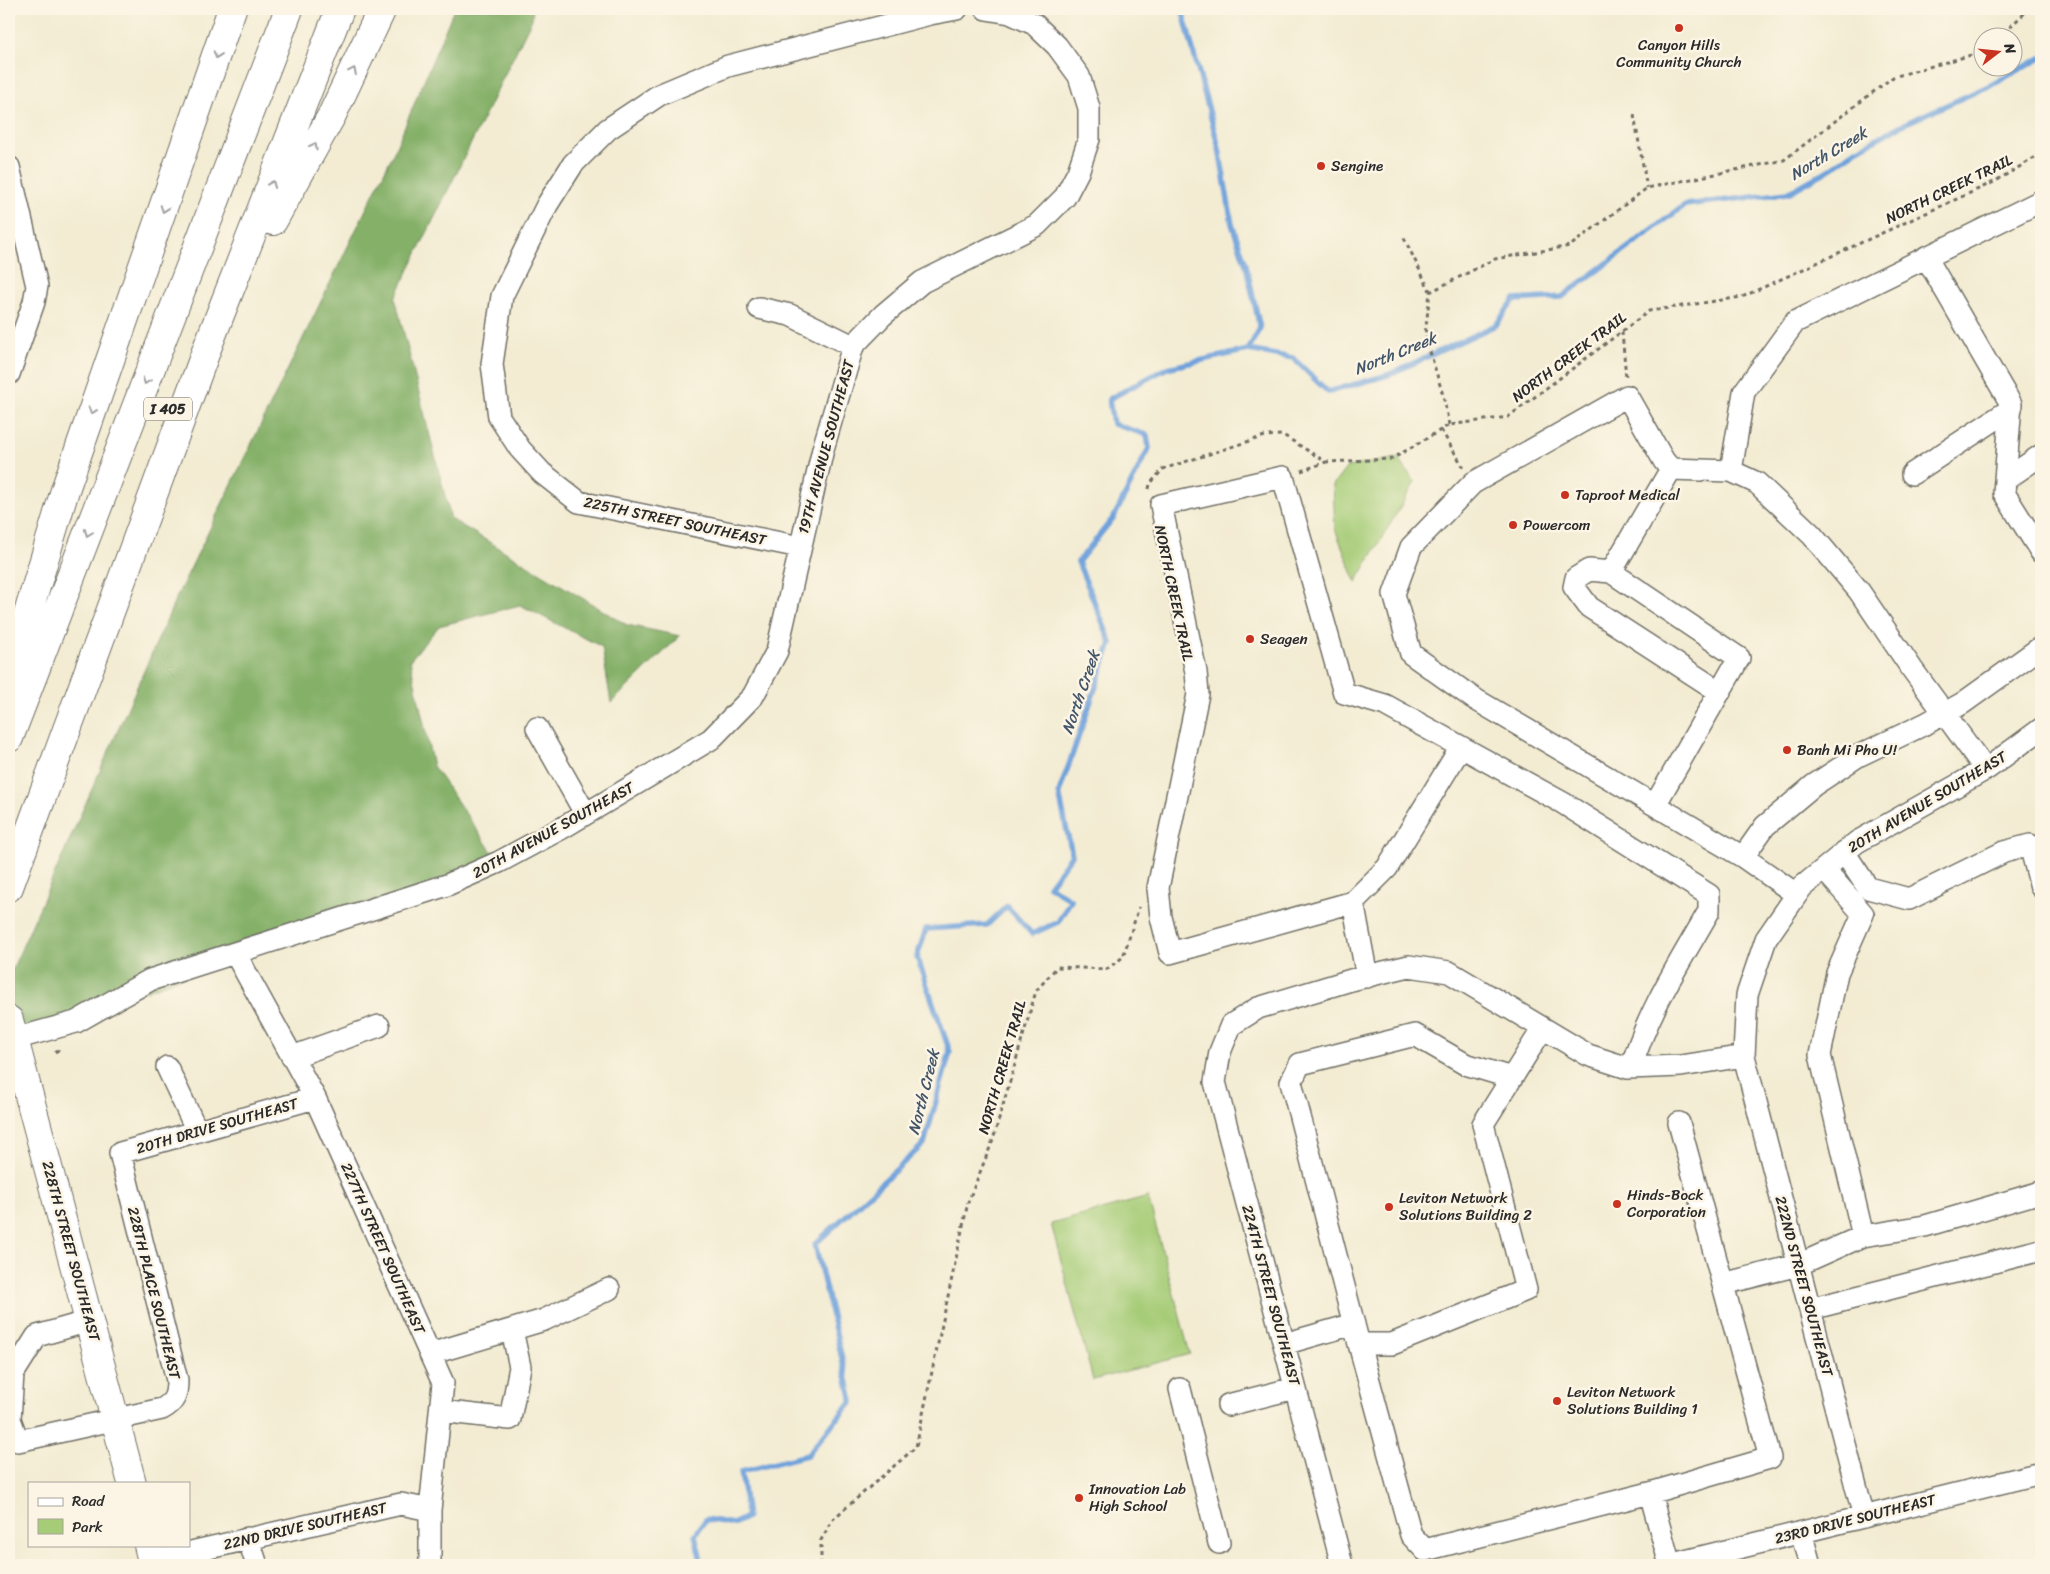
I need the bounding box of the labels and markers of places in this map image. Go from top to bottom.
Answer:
marker: Canyon Hills Community Church [1673,22,1685,34]
place label: Canyon Hills Community Church [1616,32,1742,75]
place label: Sengine [1331,153,1383,179]
marker: Sengine [1315,160,1327,172]
place label: Taproot Medical [1575,482,1681,508]
marker: Taproot Medical [1559,489,1571,501]
place label: Powercom [1523,512,1591,538]
marker: Powercom [1507,519,1519,531]
place label: Seagen [1260,626,1308,652]
marker: Seagen [1244,633,1256,645]
place label: Banh Mi Pho U! [1797,737,1897,763]
marker: Banh Mi Pho U! [1781,744,1793,756]
place label: Hinds-Bock Corporation [1627,1182,1706,1225]
place label: Leviton Network Solutions Building 2 [1399,1185,1532,1228]
marker: Hinds-Bock Corporation [1611,1198,1623,1210]
marker: Leviton Network Solutions Building 2 [1383,1201,1395,1213]
place label: Leviton Network Solutions Building 1 [1567,1379,1698,1422]
marker: Leviton Network Solutions Building 1 [1551,1395,1563,1407]
place label: Innovation Lab High School [1088,1476,1186,1519]
marker: Innovation Lab High School [1073,1492,1085,1504]

